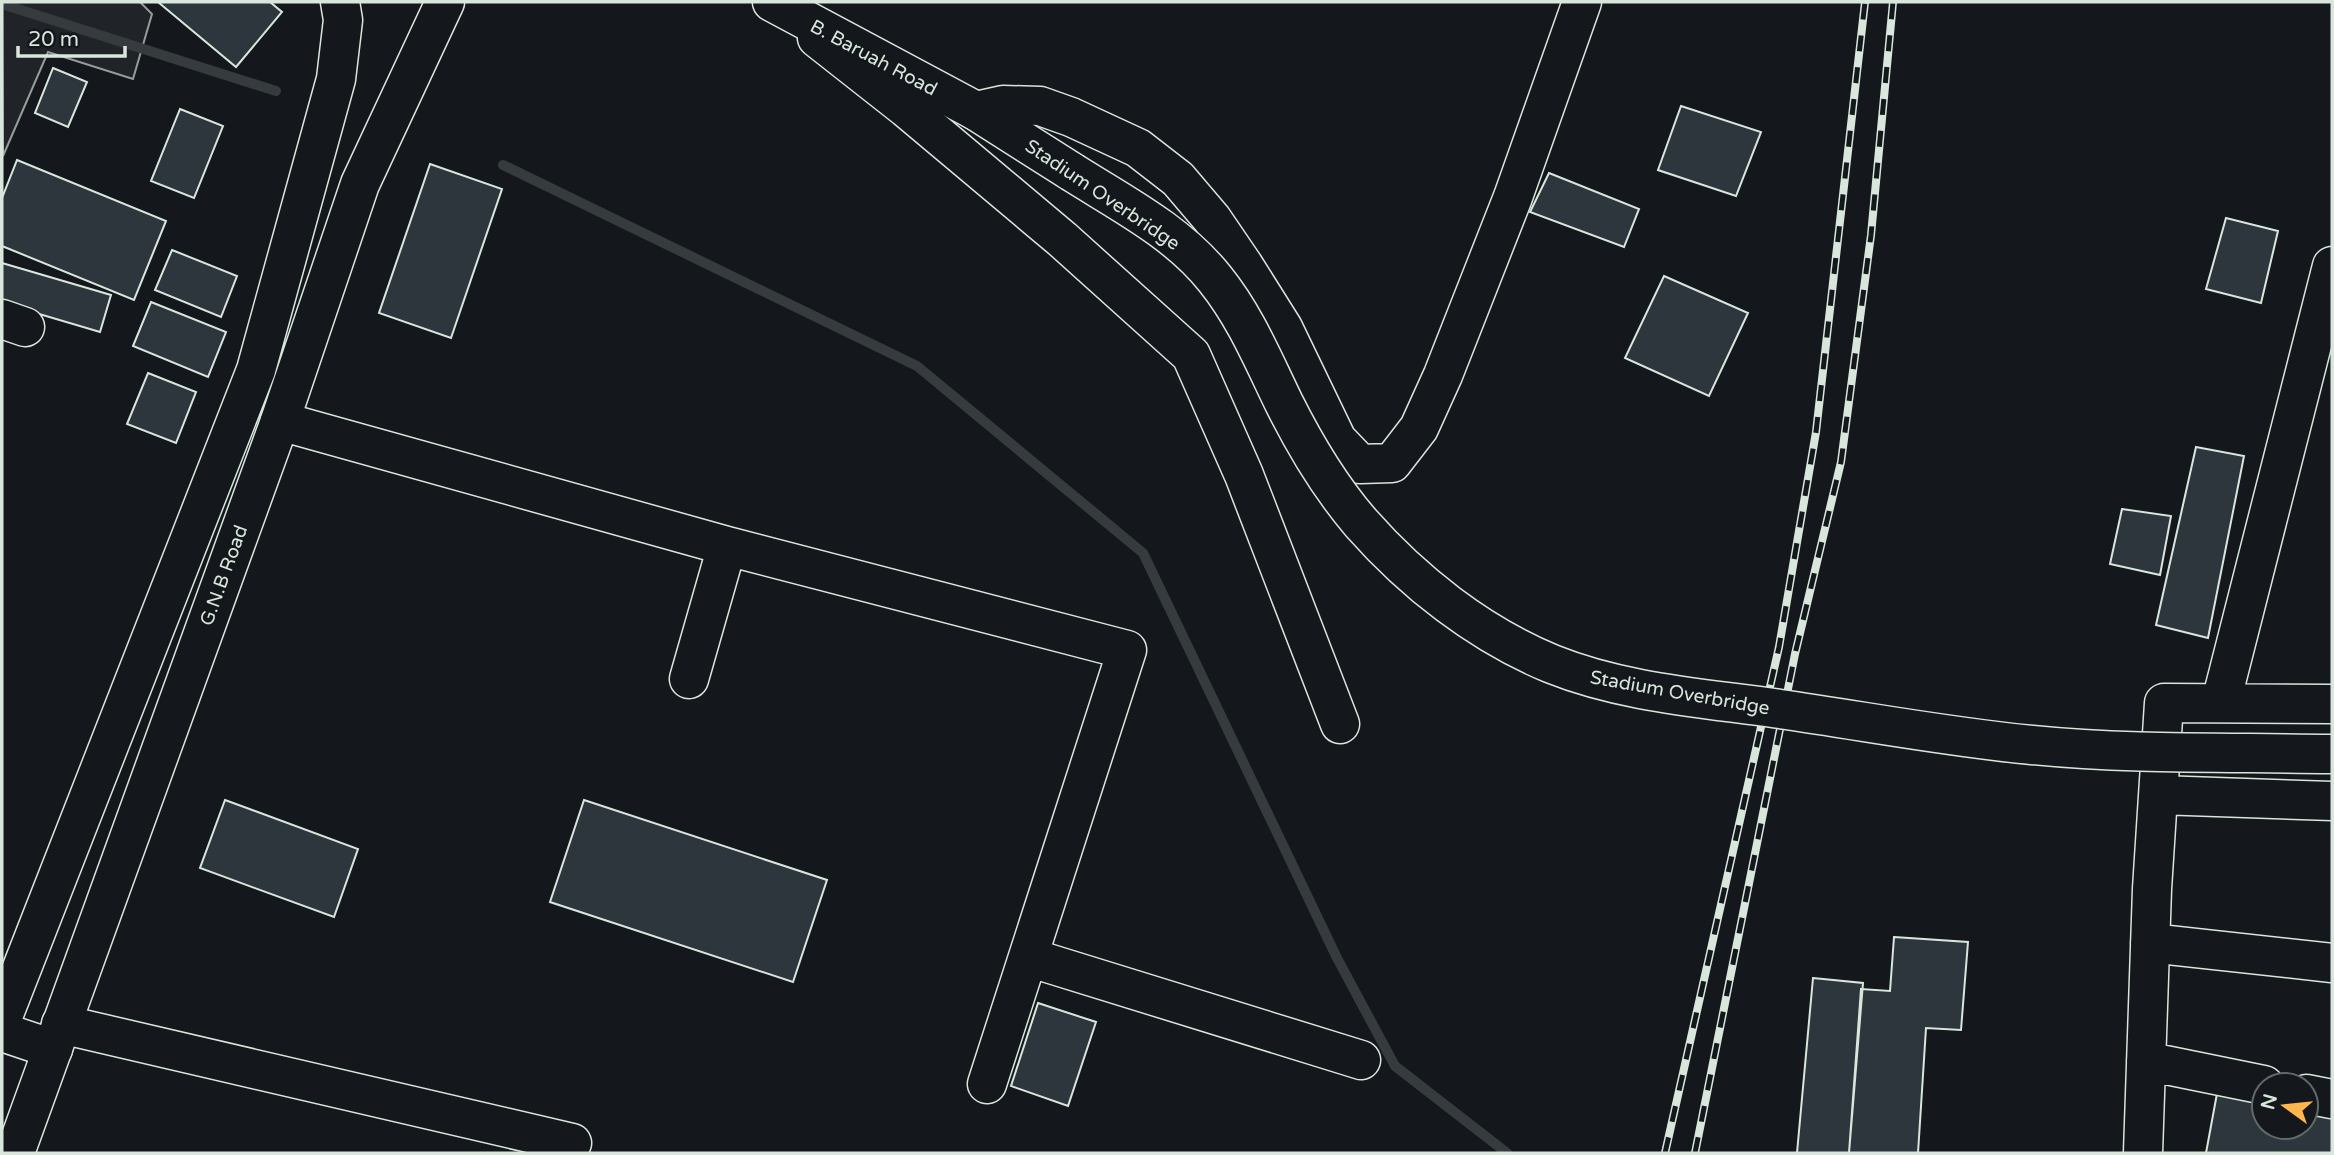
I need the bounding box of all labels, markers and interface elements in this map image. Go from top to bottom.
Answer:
scale bar [18,14,124,58]
street label: B. Baruah Road [806,15,941,101]
text: 20 m [28,27,79,52]
street label: Stadium Overbridge [1021,135,1184,255]
street label: G.N.B Road [196,522,252,629]
street label: Stadium Overbridge [1588,666,1771,720]
north arrow [2250,1071,2320,1141]
text: N [2257,1092,2282,1112]

